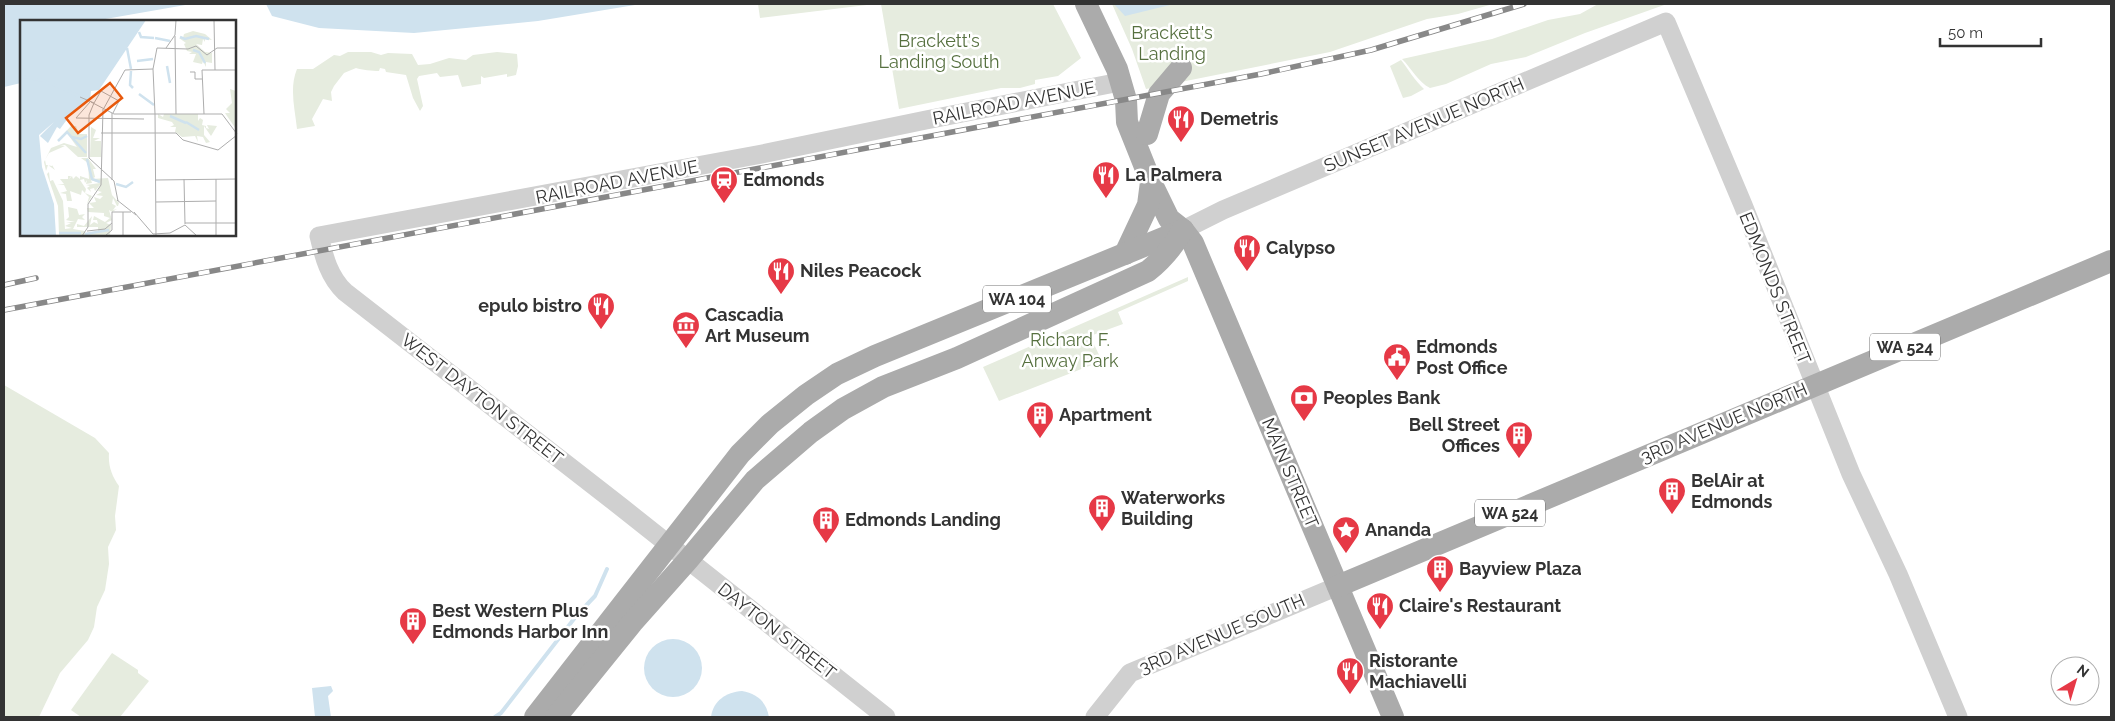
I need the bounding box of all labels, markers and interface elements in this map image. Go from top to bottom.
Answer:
scale bar [1940,15,2041,47]
inset map [20,20,236,236]
park label: Brackett's Landing [1131,22,1213,64]
text: 50 m [1948,24,1983,42]
park label: Brackett's Landing South [879,30,999,72]
street label: SUNSET AVENUE NORTH [1321,73,1527,176]
street label: RAILROAD AVENUE [931,76,1097,129]
restaurant icon: Demetris [1166,104,1196,143]
place label: Demetris [1200,108,1279,129]
street label: RAILROAD AVENUE [534,155,700,208]
restaurant icon: La Palmera [1091,160,1121,199]
place label: La Palmera [1125,164,1222,185]
station icon: Edmonds [709,165,739,204]
place label: Edmonds [743,169,824,190]
street label: EDMONDS STREET [1735,209,1816,367]
restaurant icon: Calypso [1232,233,1262,272]
place label: Calypso [1266,237,1335,258]
restaurant icon: Niles Peacock [766,256,796,295]
place label: Niles Peacock [800,260,922,281]
road number: WA 104 [983,286,1051,312]
restaurant icon: epulo bistro [586,291,616,330]
place label: epulo bistro [478,295,582,316]
place label: Cascadia Art Museum [705,304,810,346]
museum icon: Cascadia Art Museum [671,310,701,349]
street label: WEST DAYTON STREET [397,329,567,468]
park label: Richard F. Anway Park [1021,329,1119,371]
road number: WA 524 [1870,334,1940,361]
place label: Edmonds Post Office [1416,336,1508,378]
public building icon: Edmonds Post Office [1382,342,1412,381]
street label: 3RD AVENUE NORTH [1637,378,1810,467]
bank icon: Peoples Bank [1289,383,1319,422]
place label: Peoples Bank [1323,387,1441,408]
building icon: Apartment [1025,400,1055,439]
place label: Apartment [1059,404,1152,425]
place label: Bell Street Offices [1409,414,1500,456]
street label: MAIN STREET [1258,415,1323,531]
building icon: Bell Street Offices [1504,420,1534,459]
place label: BelAir at Edmonds [1691,470,1772,512]
building icon: BelAir at Edmonds [1657,476,1687,515]
place label: Waterworks Building [1121,487,1225,529]
building icon: Waterworks Building [1087,493,1117,532]
road number: WA 524 [1475,499,1545,526]
building icon: Edmonds Landing [811,505,841,544]
place label: Edmonds Landing [845,509,1001,530]
place icon: Ananda [1331,515,1361,554]
place label: Ananda [1365,519,1431,540]
building icon: Bayview Plaza [1425,554,1455,593]
place label: Bayview Plaza [1459,558,1582,579]
street label: DAYTON STREET [714,578,841,683]
street label: 3RD AVENUE SOUTH [1136,589,1308,678]
restaurant icon: Claire's Restaurant [1365,591,1395,630]
place label: Claire's Restaurant [1399,595,1561,616]
place label: Best Western Plus Edmonds Harbor Inn [432,600,608,642]
building icon: Best Western Plus Edmonds Harbor Inn [398,606,428,645]
place label: Ristorante Machiavelli [1369,650,1467,692]
restaurant icon: Ristorante Machiavelli [1335,656,1365,695]
north arrow [2050,656,2100,706]
text: N [2074,661,2092,680]

